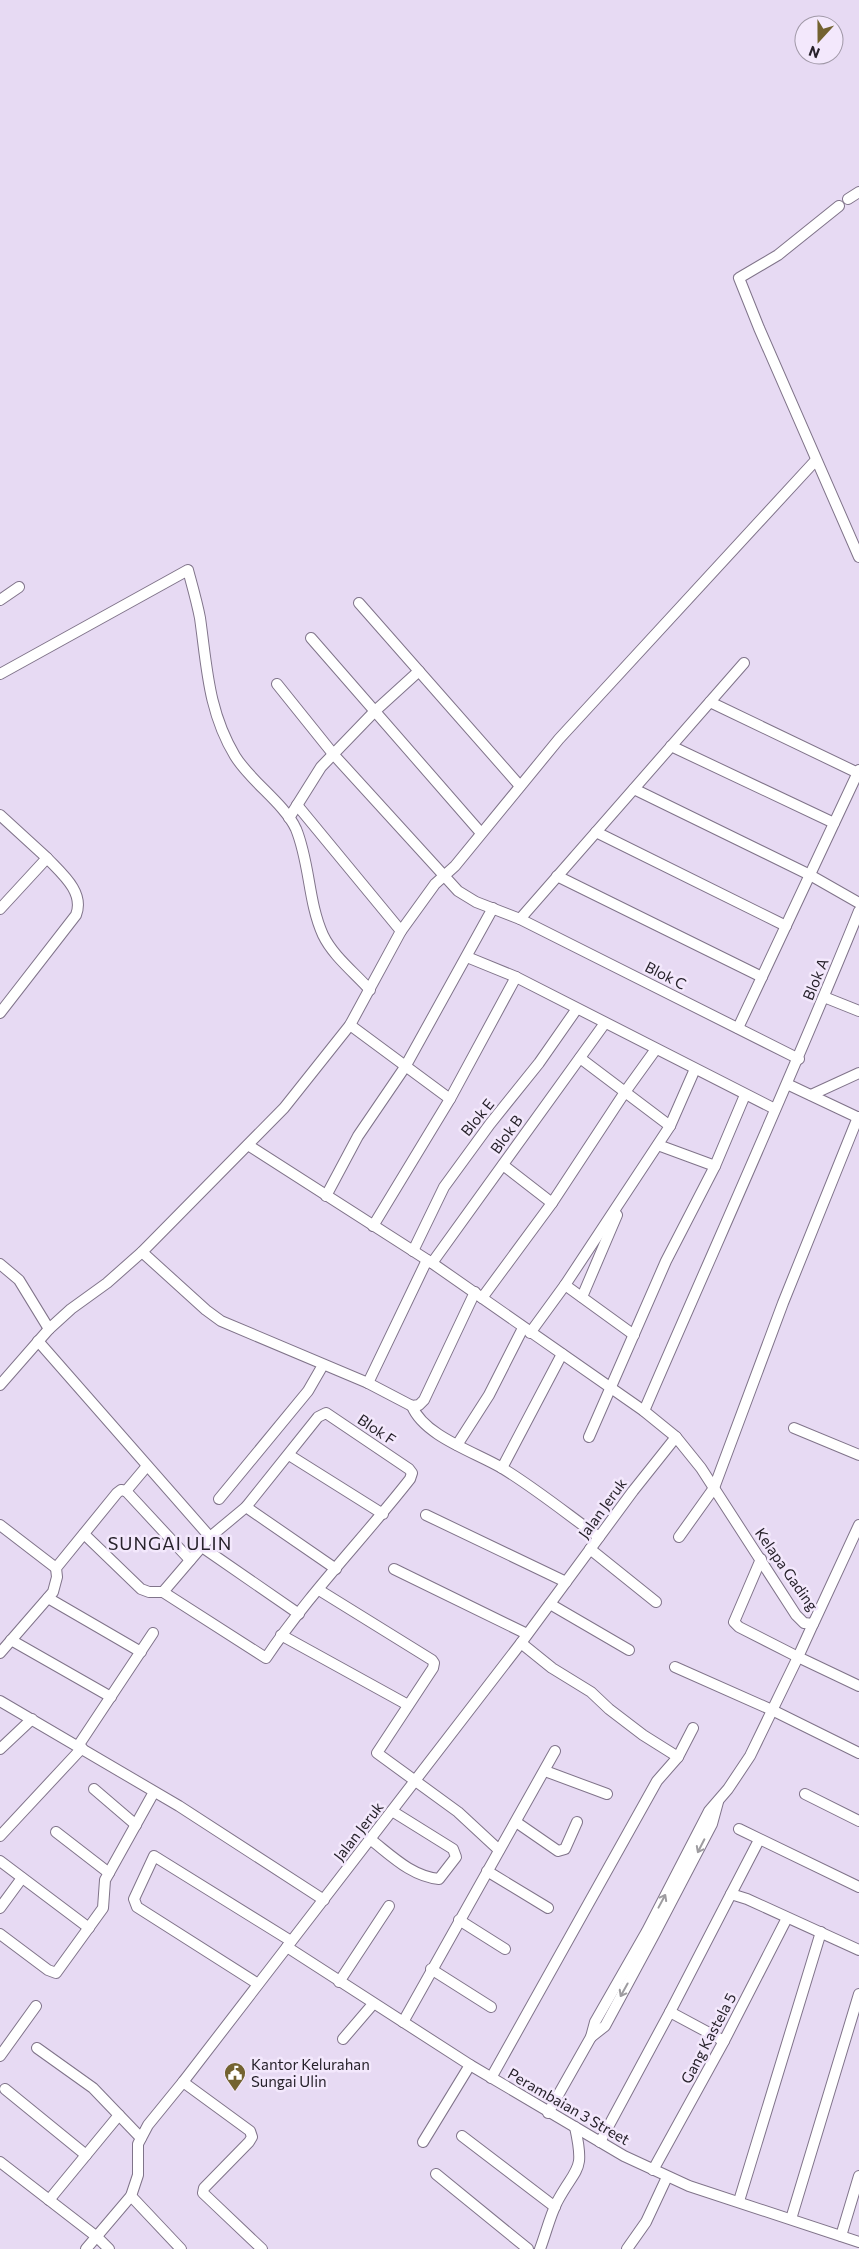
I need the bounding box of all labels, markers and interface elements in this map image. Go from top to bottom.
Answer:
north arrow [794,15,844,65]
text: N [806,43,822,62]
street label: Blok A [798,955,832,1003]
street label: Blok C [642,957,690,993]
street label: Blok E [457,1095,497,1139]
street label: Blok B [486,1111,526,1157]
street label: Blok F [355,1410,399,1448]
street label: Jalan Jeruk [574,1474,630,1542]
street label: Kelapa Gading [752,1524,822,1614]
district label: SUNGAI ULIN [108,1532,232,1554]
street label: Jalan Jeruk [329,1798,387,1864]
one-way arrow [696,1839,706,1854]
one-way arrow [658,1894,667,1909]
one-way arrow [619,1982,629,1996]
street label: Gang Kastela 5 [677,1990,739,2086]
place label: Kantor Kelurahan Sungai Ulin [251,2055,370,2090]
public building icon: Kantor Kelurahan Sungai Ulin [223,2061,247,2092]
street label: Perambaian 3 Street [505,2064,633,2148]

